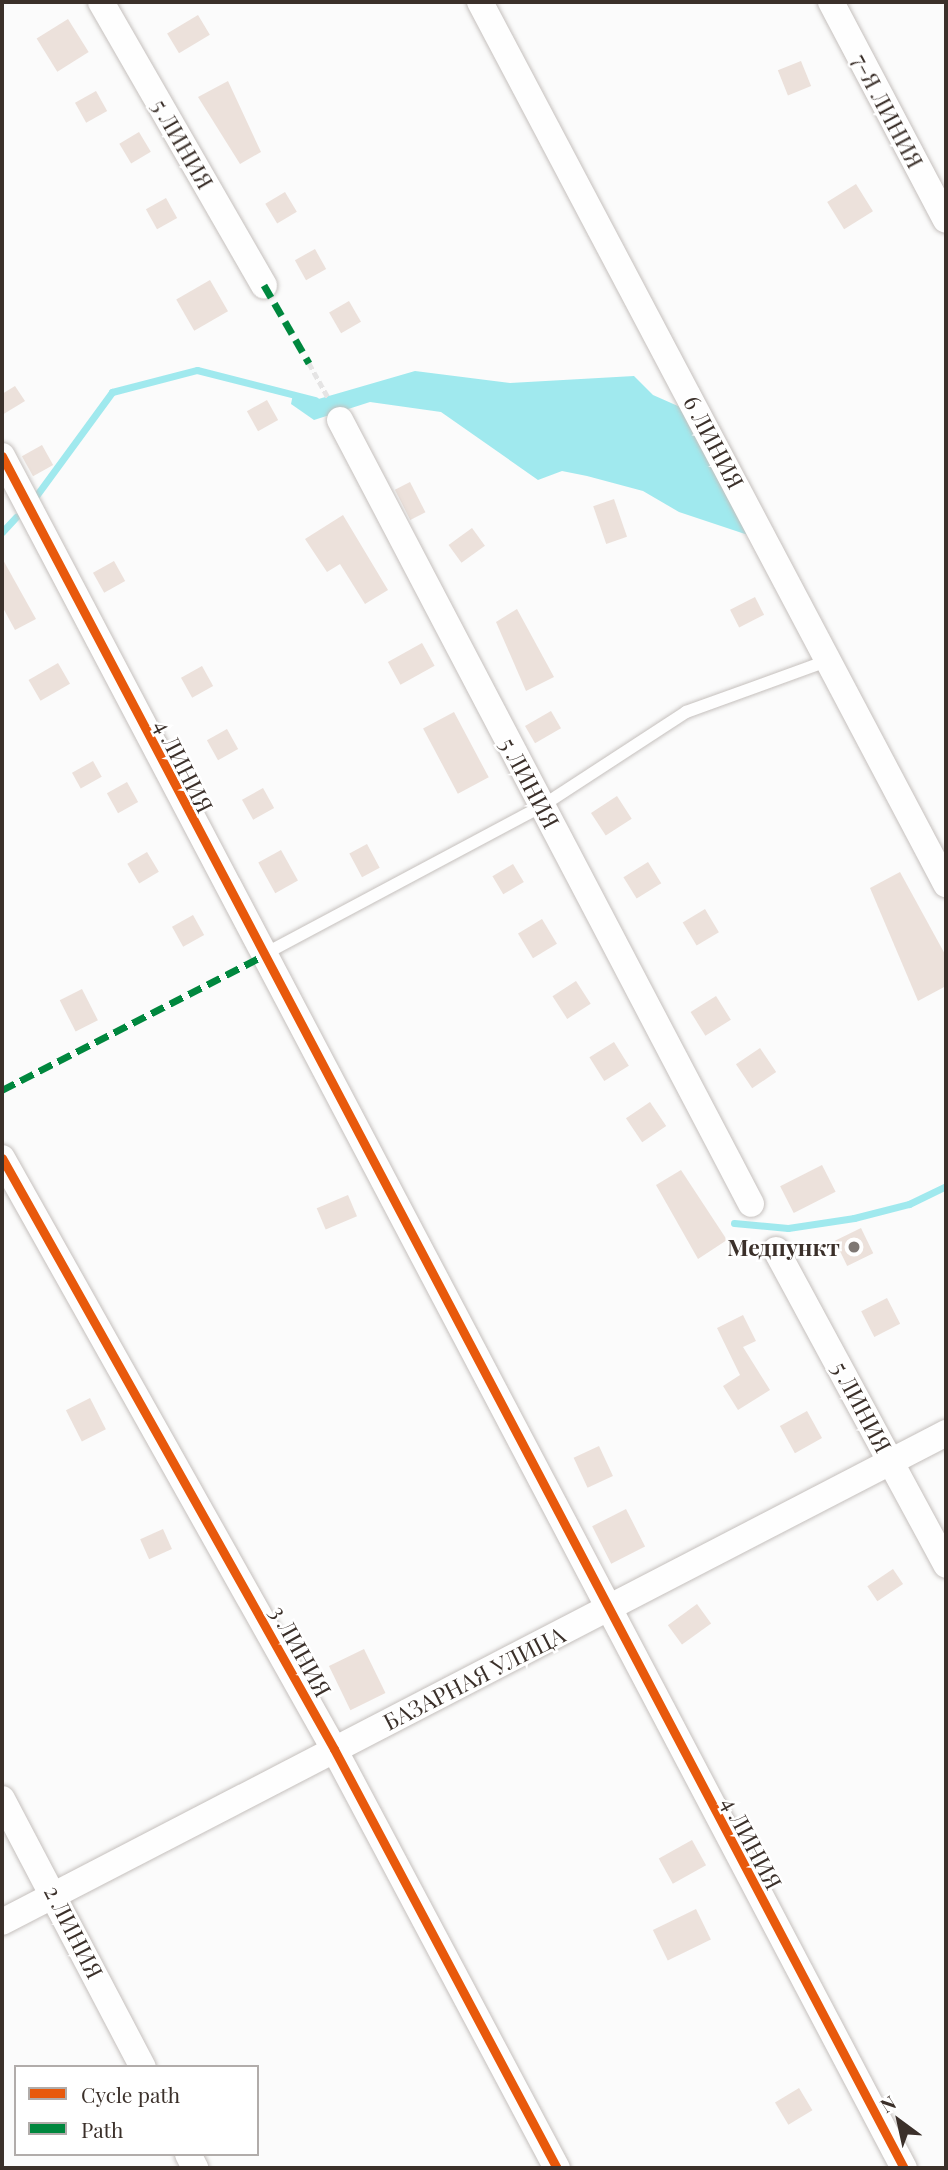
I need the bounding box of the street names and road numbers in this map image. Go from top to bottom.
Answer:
street label: 7-Я ЛИНИЯ [846,49,930,173]
street label: 5 ЛИНИЯ [146,94,220,194]
street label: 6 ЛИНИЯ [678,391,750,493]
street label: 4 ЛИНИЯ [149,715,219,817]
street label: 5 ЛИНИЯ [495,733,565,833]
street label: 5 ЛИНИЯ [827,1357,897,1457]
street label: 3 ЛИНИЯ [265,1601,337,1701]
street label: БАЗАРНАЯ УЛИЦА [379,1620,569,1736]
street label: 4 ЛИНИЯ [716,1792,788,1894]
street label: 2 ЛИНИЯ [39,1881,109,1983]

